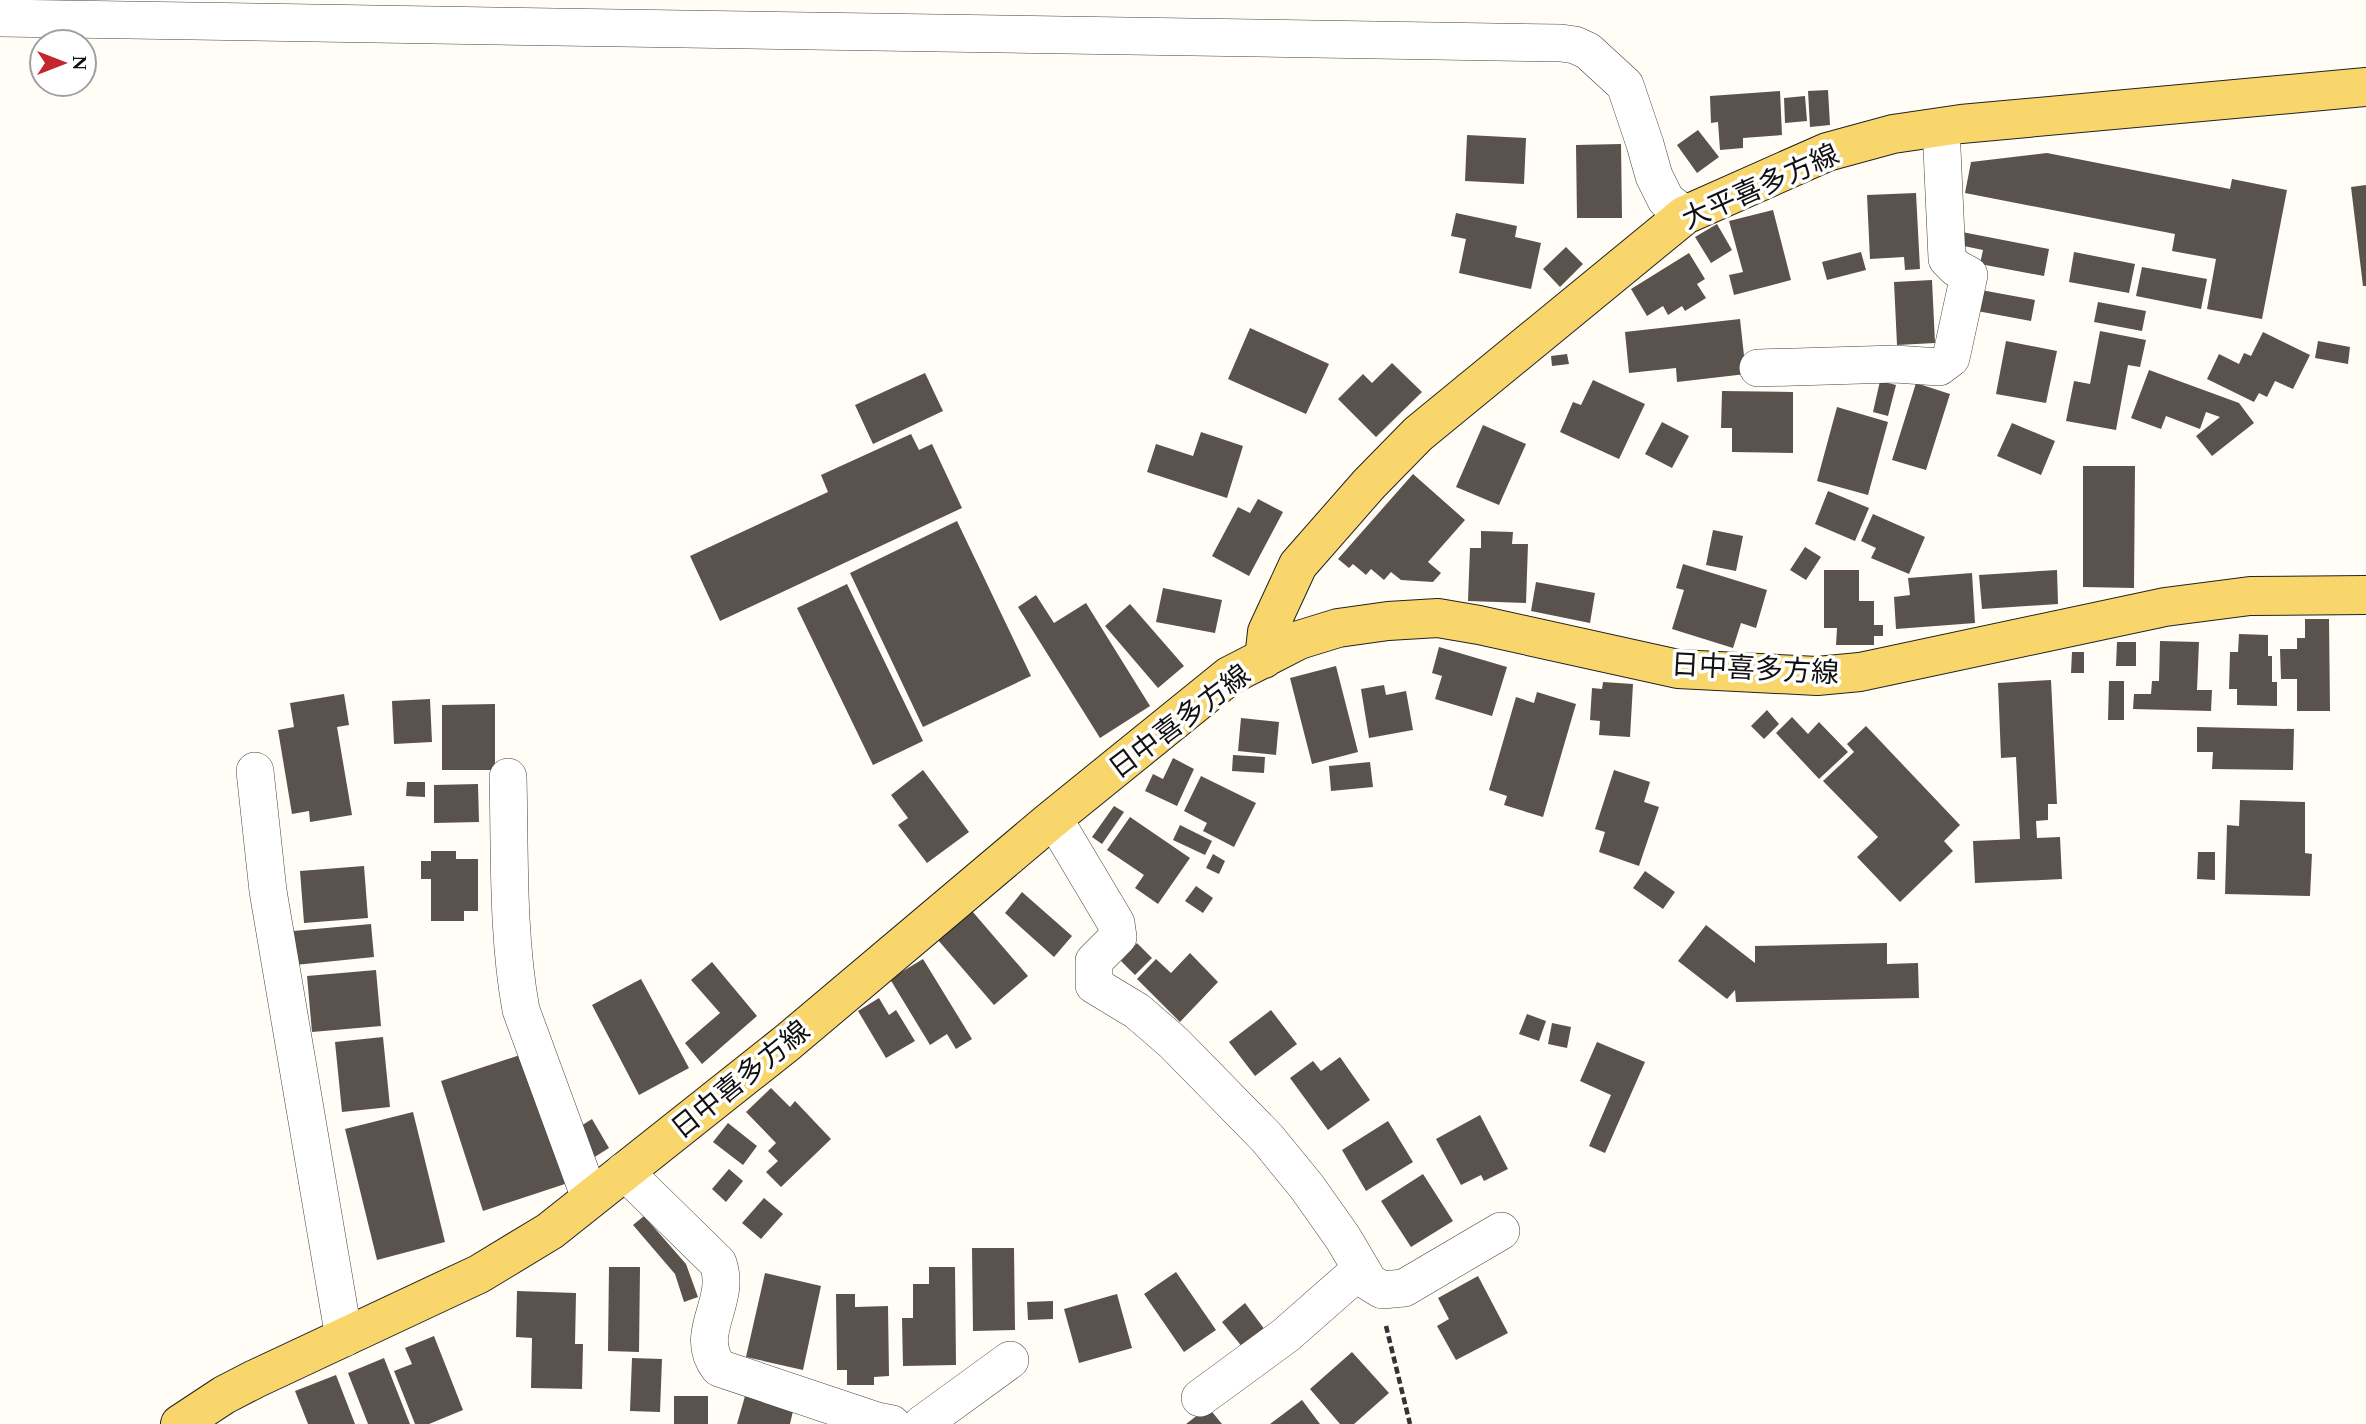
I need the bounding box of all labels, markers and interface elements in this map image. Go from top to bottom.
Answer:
north arrow [28,28,98,98]
text: N [64,55,93,71]
street label: 大平喜多方線 [1675,134,1846,241]
street label: 日中喜多方線 [1670,644,1840,695]
street label: 日中喜多方線 [1100,654,1260,790]
street label: 日中喜多方線 [662,1011,820,1150]

